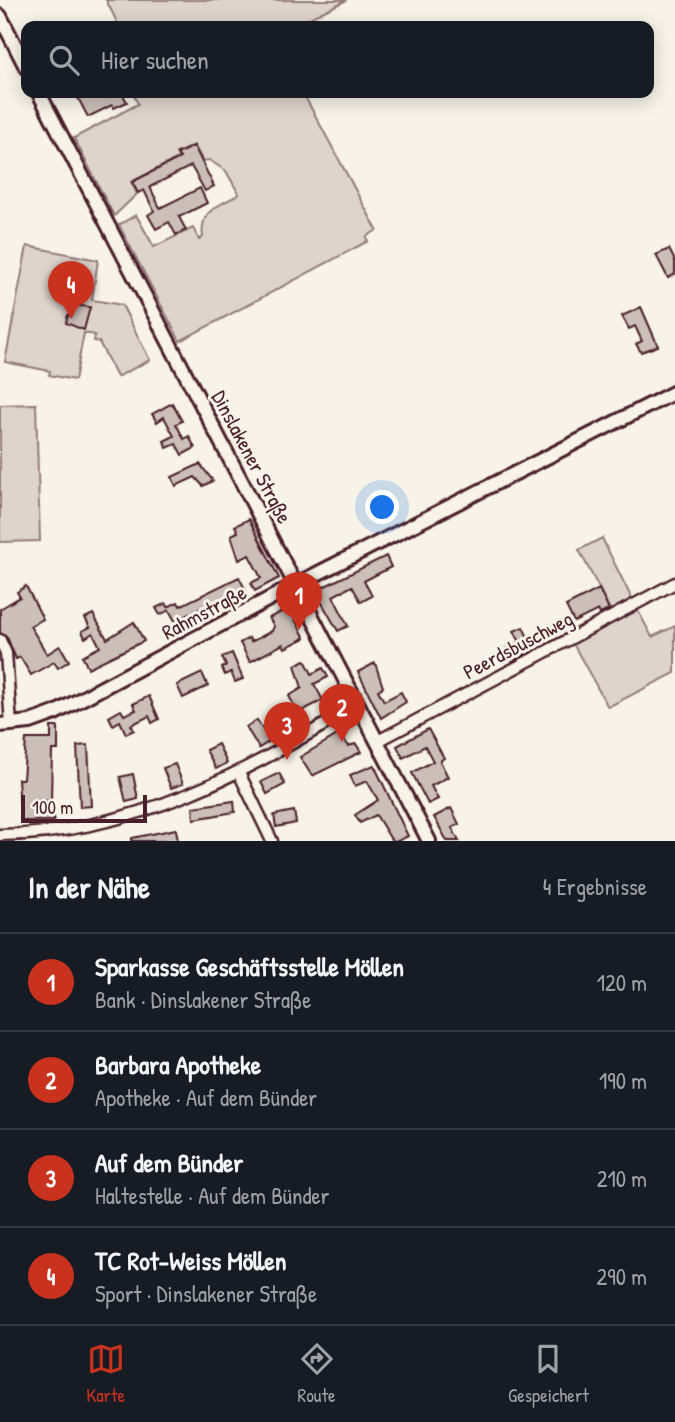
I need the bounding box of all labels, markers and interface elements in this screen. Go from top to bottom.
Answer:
search box [21,21,654,98]
icon: search [45,41,83,79]
text: Hier suchen [101,42,209,77]
pin: 4 [48,261,94,319]
street label: Dinslakener Straße [205,385,299,529]
your location [365,490,399,524]
pin: 1 [276,572,322,630]
street label: Rahmstraße [157,578,251,646]
street label: Peerdsbuschweg [458,604,578,686]
pin: 2 [319,684,365,742]
pin: 3 [264,702,310,760]
scale bar [21,792,147,824]
text: 100 m [32,794,73,820]
text: In der Nähe [28,867,150,907]
text: 4 Ergebnisse [543,871,647,902]
text: Sparkasse Geschäftsstelle Möllen [95,949,404,984]
text: 1 [47,967,55,998]
text: 120 m [597,967,647,998]
text: Bank · Dinslakener Straße [95,984,311,1015]
text: Barbara Apotheke [95,1047,261,1082]
text: 2 [46,1065,56,1096]
text: 190 m [599,1065,647,1096]
text: Apotheke · Auf dem Bünder [95,1082,317,1113]
text: Auf dem Bünder [95,1145,243,1180]
text: 3 [46,1163,56,1194]
text: 210 m [597,1163,647,1194]
text: Haltestelle · Auf dem Bünder [95,1180,329,1211]
text: TC Rot-Weiss Möllen [95,1243,287,1278]
text: 4 [47,1261,55,1292]
text: 290 m [597,1261,647,1292]
text: Sport · Dinslakener Straße [95,1278,317,1309]
tab: Karte [86,1340,125,1408]
tab: Route [298,1340,336,1408]
tab: Gespeichert [508,1340,589,1408]

